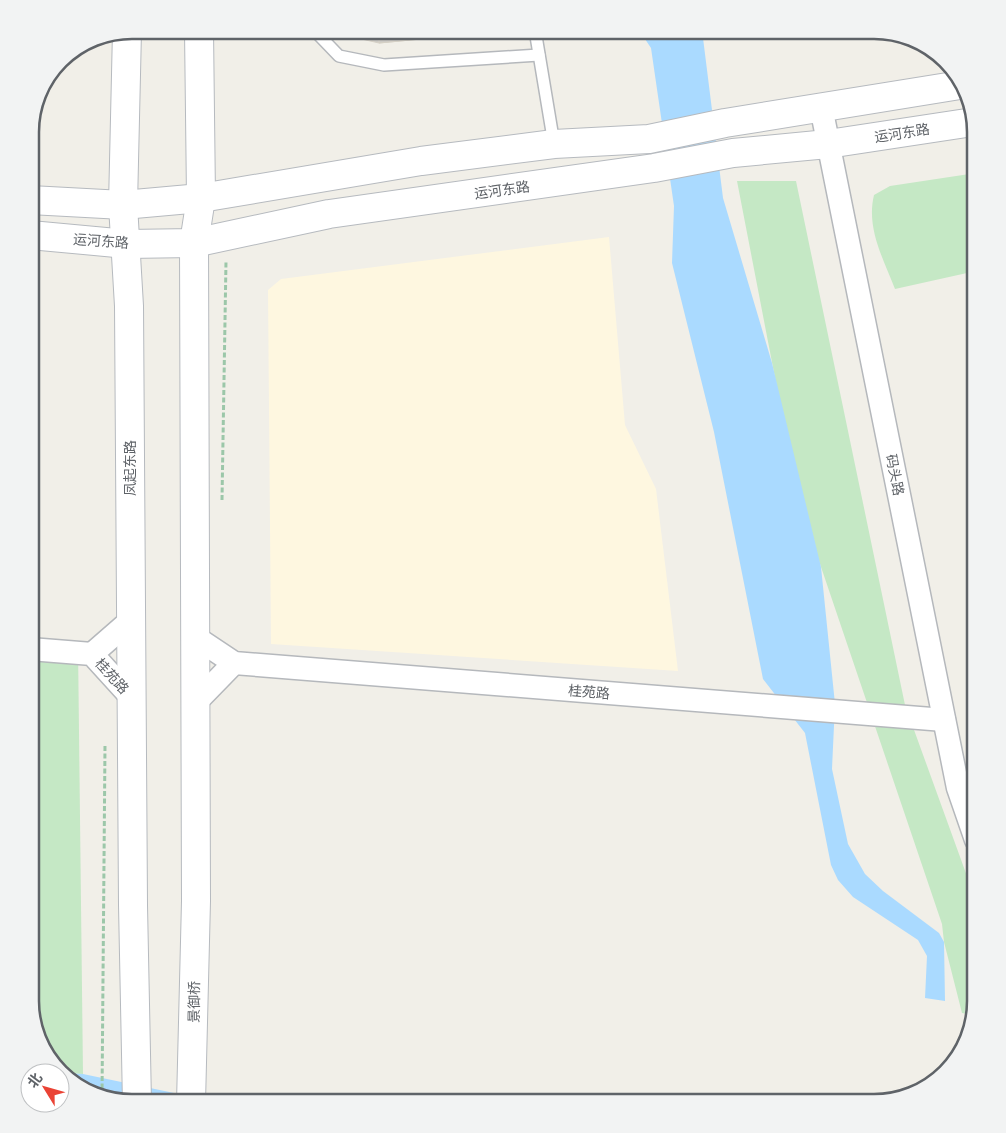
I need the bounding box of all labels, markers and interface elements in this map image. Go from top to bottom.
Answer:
street label: 运河东路 [873,121,931,145]
street label: 运河东路 [473,178,531,202]
street label: 运河东路 [73,231,129,251]
street label: 凤起东路 [122,440,138,496]
street label: 码头路 [883,453,907,497]
street label: 桂苑路 [92,655,132,697]
street label: 桂苑路 [567,682,611,702]
street label: 景御桥 [186,981,202,1023]
north arrow [20,1063,70,1113]
text: 北 [24,1070,45,1091]

